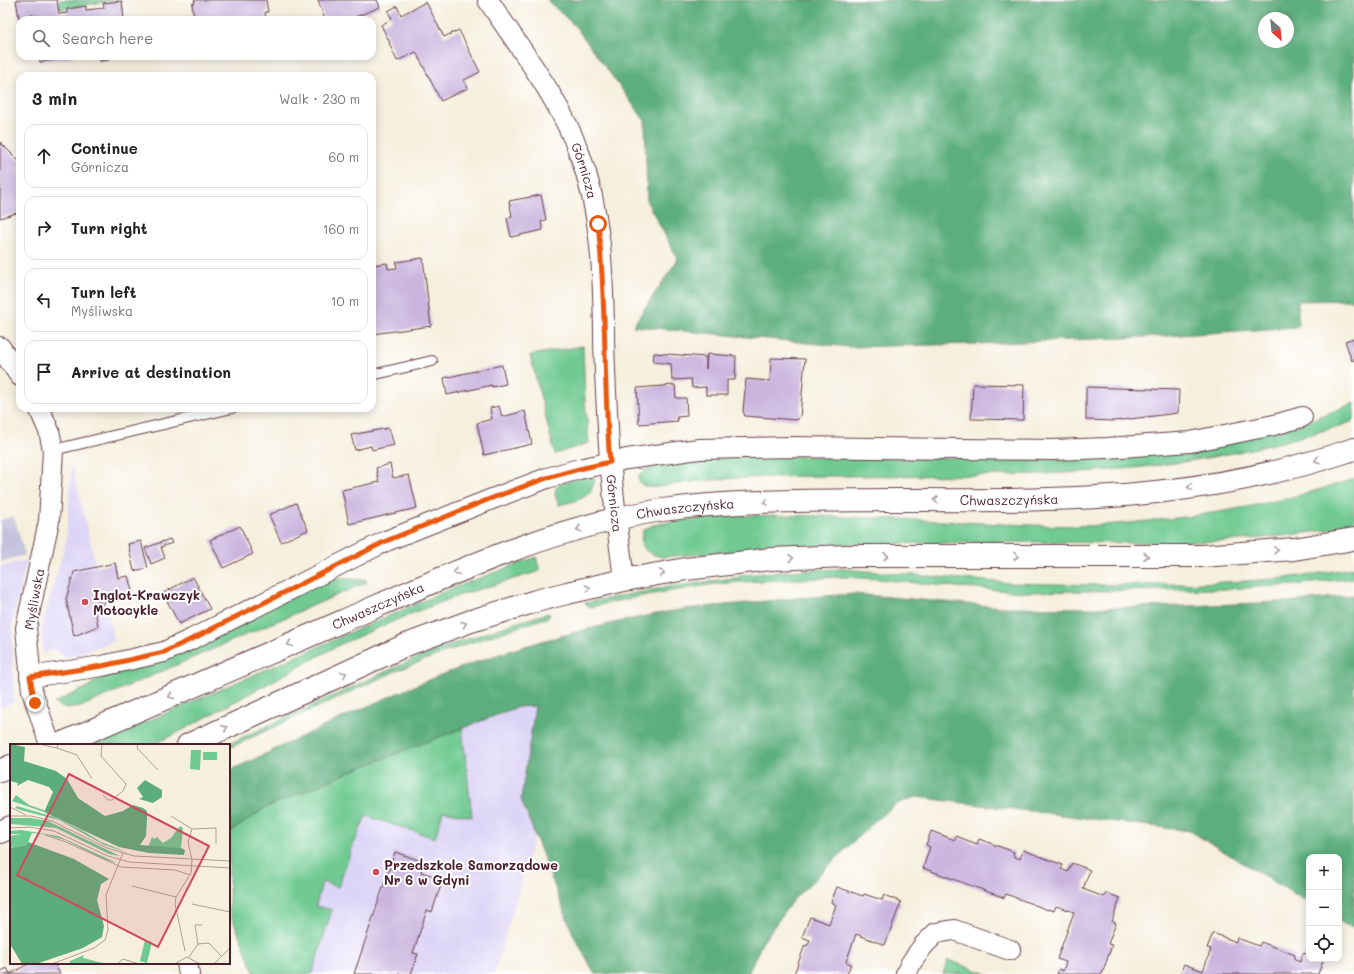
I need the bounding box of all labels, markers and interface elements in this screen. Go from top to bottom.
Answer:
north arrow [1258,12,1294,48]
search box [16,16,376,60]
icon: search [30,27,52,49]
text: Search here [62,28,153,48]
text: 3 min [32,87,77,109]
text: Walk · 230 m [279,90,360,107]
text: Continue [71,138,138,158]
street label: Górnicza [568,140,601,200]
icon: ahead [33,145,55,167]
text: 60 m [329,148,359,165]
text: Górnicza [71,158,129,175]
route start [589,215,607,233]
icon: right [33,217,55,239]
text: Turn right [71,218,148,238]
text: 160 m [323,220,359,237]
text: Turn left [71,282,136,302]
icon: left [33,289,55,311]
text: 10 m [331,292,359,309]
text: Myśliwska [71,302,133,319]
icon: arrive [33,361,55,383]
text: Arrive at destination [71,362,231,382]
one-way arrow [1313,455,1320,464]
street label: Górnicza [603,474,627,533]
one-way arrow [1187,482,1193,491]
street label: Chwaszczyńska [960,490,1059,508]
street label: Chwaszczyńska [635,494,735,522]
one-way arrow [933,496,939,504]
one-way arrow [763,497,769,506]
one-way arrow [576,525,582,533]
one-way arrow [1273,546,1279,555]
one-way arrow [883,552,889,560]
one-way arrow [1013,552,1019,560]
one-way arrow [1143,552,1149,560]
one-way arrow [788,554,794,563]
street label: Myśliwska [20,567,47,631]
one-way arrow [453,567,461,575]
one-way arrow [659,569,665,578]
street label: Chwaszczyńska [329,578,426,633]
one-way arrow [585,584,592,592]
place label: Inglot-Krawczyk Motocykle [93,586,200,619]
marker: Inglot-Krawczyk Motocykle [80,597,90,607]
one-way arrow [460,620,467,628]
one-way arrow [286,639,294,647]
one-way arrow [339,671,347,679]
one-way arrow [167,691,175,699]
route end [26,694,44,712]
one-way arrow [221,725,229,733]
inset map [10,744,230,964]
map controls [1306,854,1342,962]
button: + [1306,854,1342,890]
place label: Przedszkole Samorządowe Nr 6 w Gdyni [384,856,558,889]
marker: Przedszkole Samorządowe Nr 6 w Gdyni [371,867,381,877]
button: − [1306,890,1342,926]
button: locate [1306,926,1342,962]

